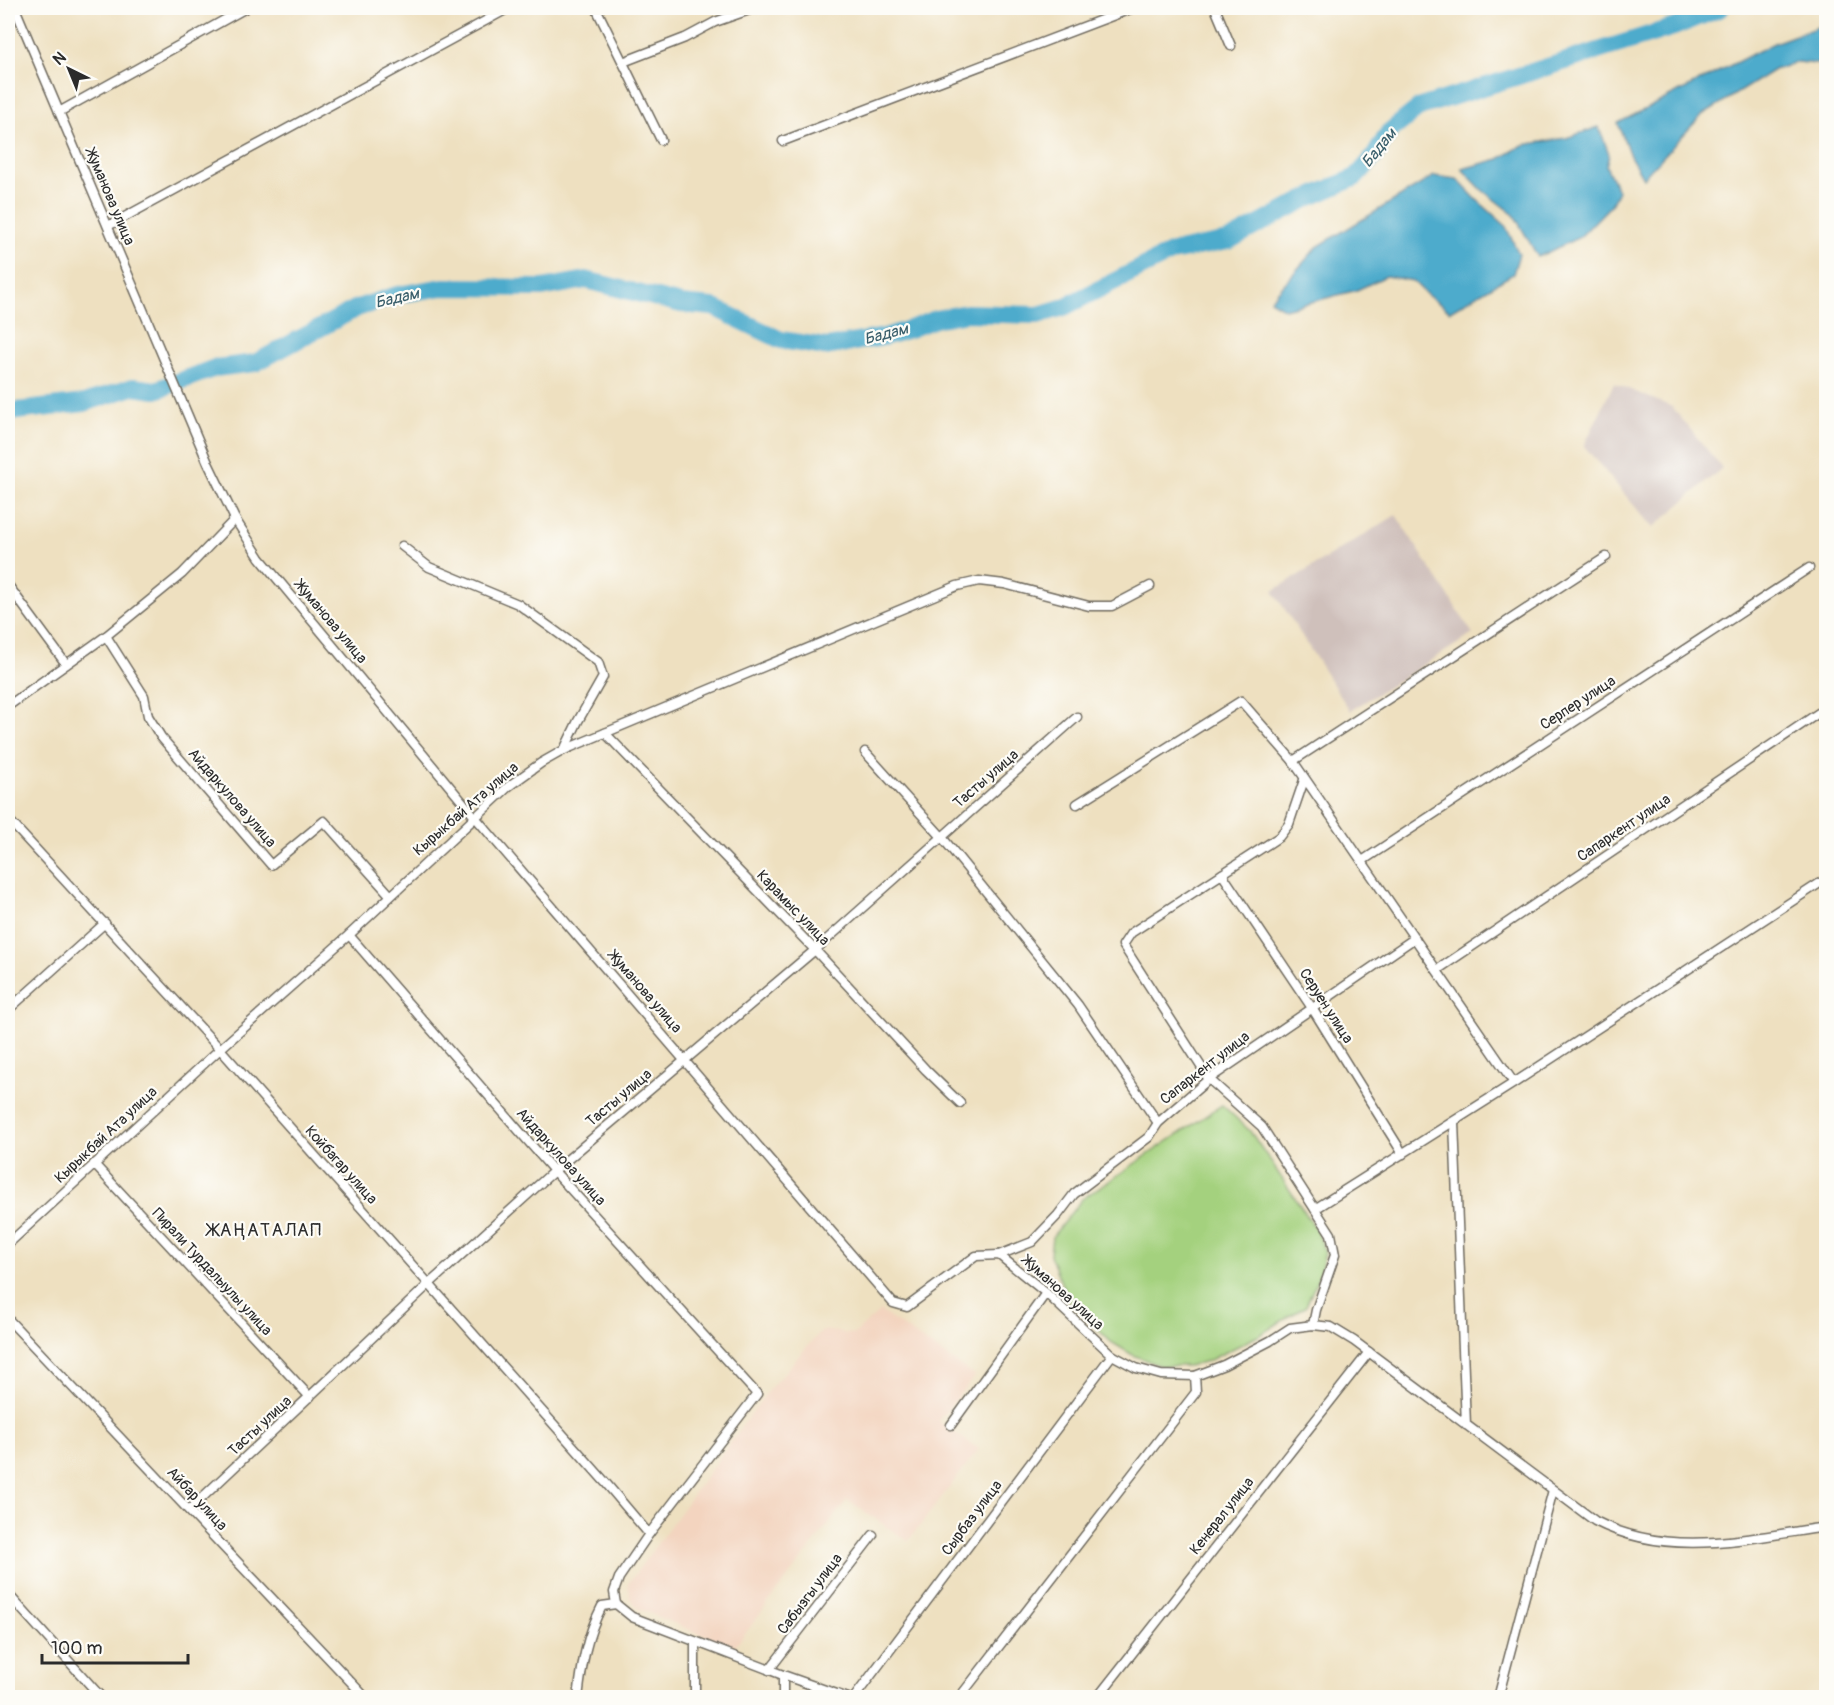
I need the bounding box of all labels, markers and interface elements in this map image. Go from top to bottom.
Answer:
north arrow [39,39,99,99]
text: N [49,48,70,70]
water label: Бадам [1357,123,1402,172]
street label: Жуманова улица [80,144,139,248]
water label: Бадам [373,283,422,313]
water label: Бадам [862,318,912,349]
street label: Жуманова улица [289,575,371,667]
street label: Серпер улица [1537,671,1619,735]
street label: Айдаркулова улица [184,745,280,851]
street label: Тасты улица [949,745,1023,813]
street label: Кырыкбай Ата улица [409,758,523,860]
street label: Сапаркент улица [1574,790,1674,866]
street label: Карамыс улица [752,866,834,950]
street label: Жуманова улица [603,945,686,1037]
street label: Серуен улица [1295,965,1357,1047]
street label: Сапаркент улица [1156,1027,1254,1109]
street label: Тасты улица [582,1065,656,1131]
street label: Кырыкбай Ата улица [51,1082,161,1188]
street label: Айдаркулова улица [512,1104,610,1210]
street label: Койбагар улица [301,1122,381,1208]
street label: Пирали Турдалыулы улица [148,1204,276,1340]
district label: ЖАҢАТАЛАП [204,1219,323,1242]
street label: Жуманова улица [1017,1250,1108,1334]
street label: Тасты улица [224,1392,296,1460]
street label: Айбар улица [163,1463,231,1535]
street label: Кенерал улица [1186,1473,1258,1559]
street label: Сырбаз улица [938,1477,1007,1559]
street label: Сабызгы улица [773,1550,847,1638]
scale bar [42,1627,188,1665]
text: 100 m [51,1637,103,1660]

